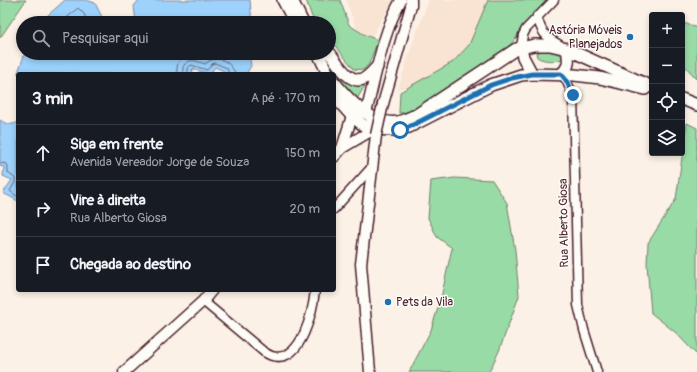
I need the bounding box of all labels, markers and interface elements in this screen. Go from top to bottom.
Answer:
map controls [649,12,685,156]
button: + [649,12,685,48]
search box [16,16,336,60]
place label: Astória Móveis Planejados [549,23,623,52]
icon: search [30,27,52,49]
text: Pesquisar aqui [62,29,148,48]
marker: Astória Móveis Planejados [625,32,635,42]
button: − [649,48,685,84]
button: locate [649,84,685,120]
route end [564,86,582,104]
text: 3 min [32,88,73,109]
text: A pé · 170 m [251,90,320,106]
button: layers [649,120,685,156]
route start [391,121,409,139]
text: Siga em frente [70,135,163,154]
icon: ahead [32,142,54,164]
text: 150 m [285,145,320,161]
text: Avenida Vereador Jorge de Souza [70,154,249,170]
street label: Rua Alberto Giosa [556,178,572,268]
text: Vire à direita [70,191,146,210]
icon: right [32,198,54,220]
text: 20 m [289,201,320,217]
text: Rua Alberto Giosa [70,210,167,226]
icon: arrive [32,254,54,276]
text: Chegada ao destino [70,255,191,274]
place label: Pets da Vila [396,295,454,310]
marker: Pets da Vila [383,297,393,307]

